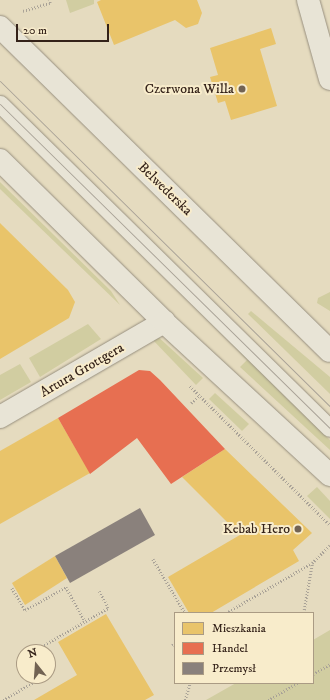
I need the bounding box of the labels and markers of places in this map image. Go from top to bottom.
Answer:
place label: Czerwona Willa [145,81,234,97]
marker: Czerwona Willa [237,84,247,94]
place label: Kebab Hero [223,521,290,537]
marker: Kebab Hero [293,524,303,534]

